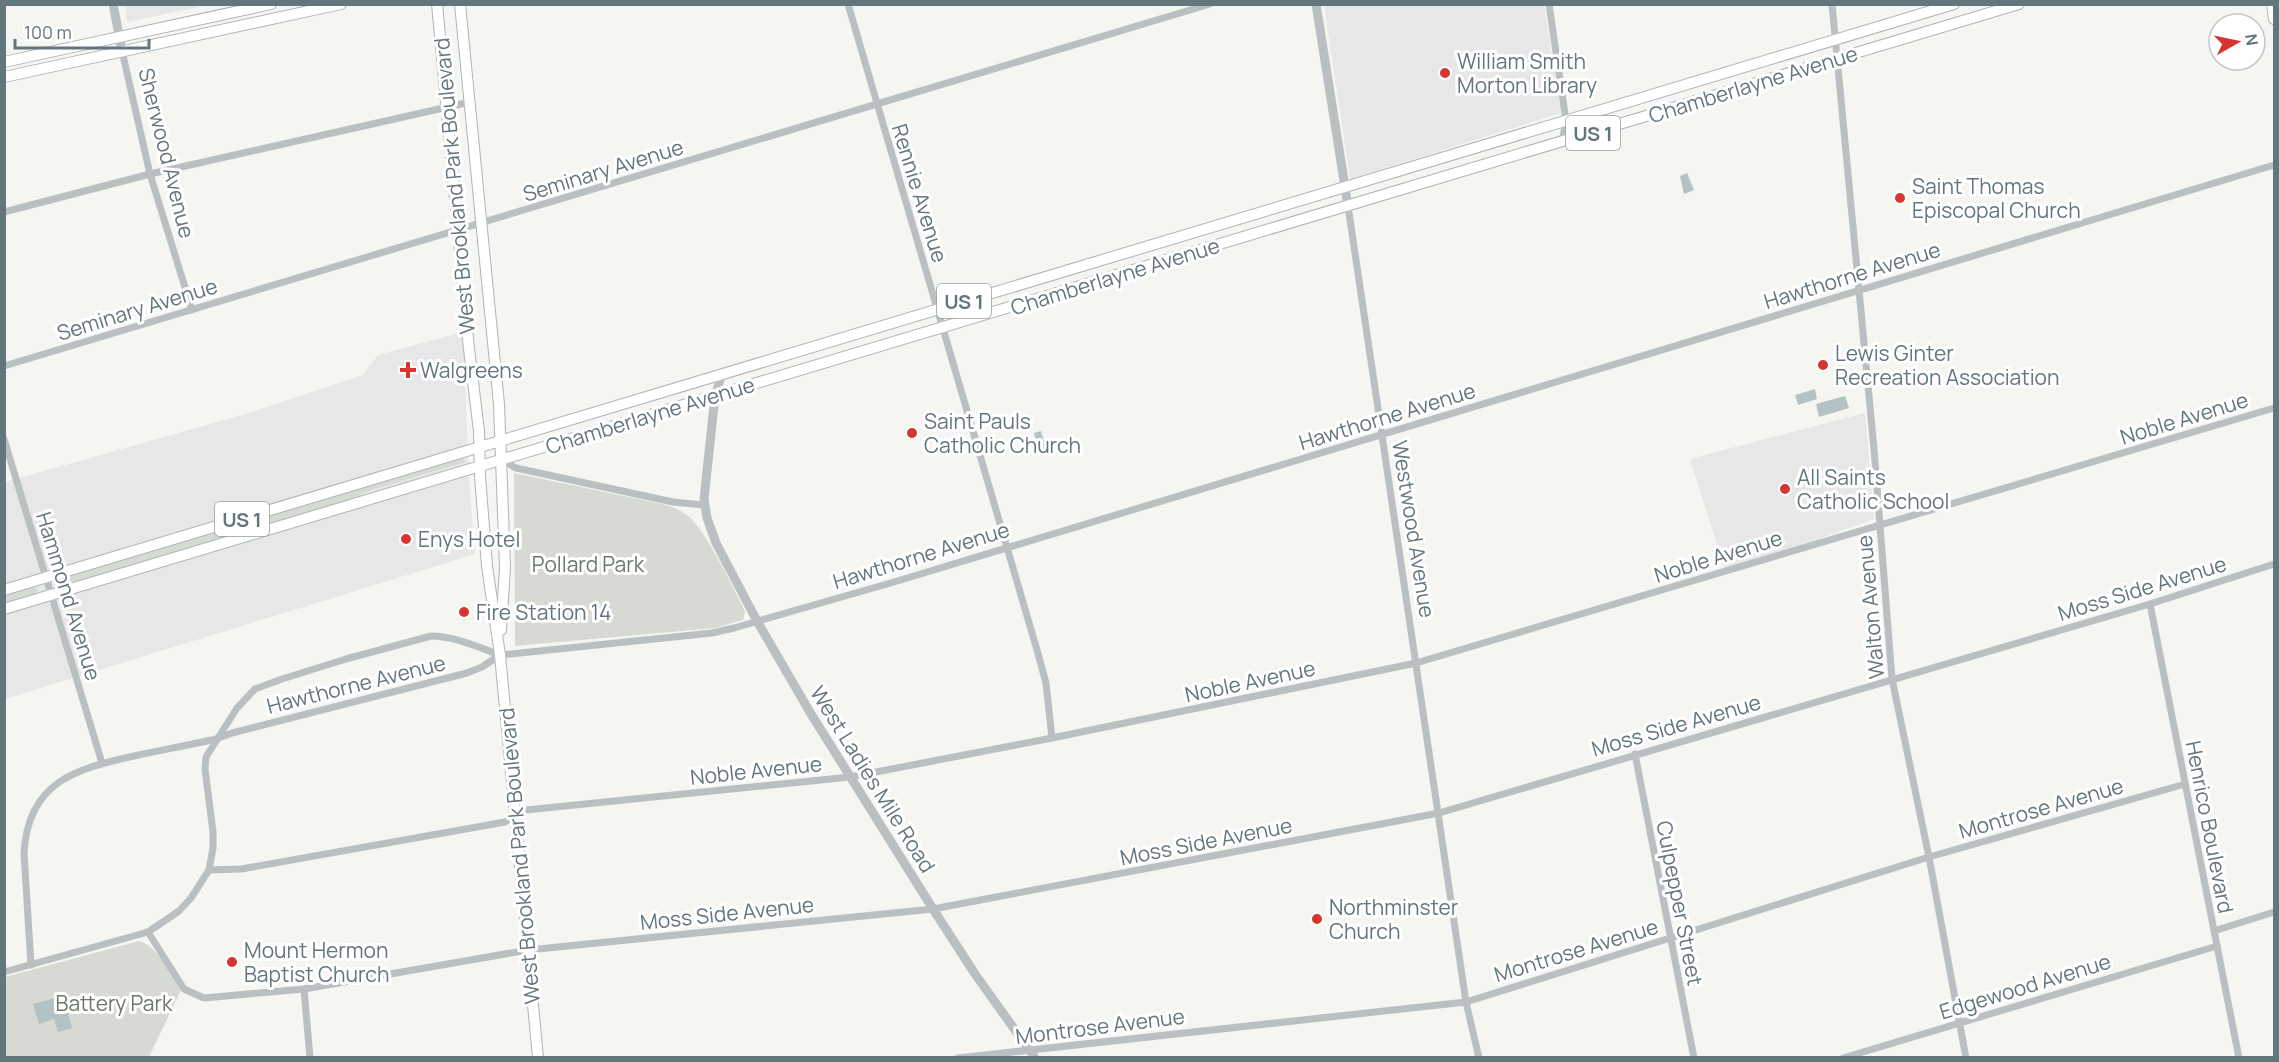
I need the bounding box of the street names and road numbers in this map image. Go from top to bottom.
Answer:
street label: West Brookland Park Boulevard [427,37,481,335]
street label: Chamberlayne Avenue [1645,39,1861,129]
street label: Sherwood Avenue [132,65,202,241]
road number: US 1 [1566,116,1620,150]
street label: Rennie Avenue [886,120,954,266]
street label: Seminary Avenue [519,132,687,208]
street label: Chamberlayne Avenue [1007,231,1223,321]
street label: Hawthorne Avenue [1760,235,1944,315]
street label: Seminary Avenue [53,271,221,347]
road number: US 1 [937,284,991,318]
street label: Chamberlayne Avenue [542,370,758,460]
street label: Hawthorne Avenue [1295,376,1479,456]
street label: Noble Avenue [2117,385,2251,451]
street label: Westwood Avenue [1386,438,1442,620]
road number: US 1 [215,502,269,536]
street label: Hammond Avenue [30,508,108,684]
street label: Hawthorne Avenue [829,515,1013,595]
street label: Noble Avenue [1651,523,1785,589]
street label: Walton Avenue [1850,534,1890,680]
street label: Moss Side Avenue [2054,549,2230,627]
street label: Hawthorne Avenue [264,648,448,720]
street label: Noble Avenue [1182,654,1318,708]
street label: West Ladies Mile Road [804,680,942,878]
street label: Moss Side Avenue [1588,687,1764,763]
street label: West Brookland Park Boulevard [492,707,546,1005]
street label: Henrico Boulevard [2180,738,2240,916]
street label: Noble Avenue [689,749,823,791]
street label: Montrose Avenue [1955,771,2127,845]
street label: Moss Side Avenue [1117,811,1295,871]
street label: Culpepper Street [1650,818,1710,988]
street label: Moss Side Avenue [639,890,815,936]
street label: Montrose Avenue [1491,912,1661,988]
street label: Edgewood Avenue [1936,947,2114,1025]
street label: Montrose Avenue [1014,1002,1186,1050]

